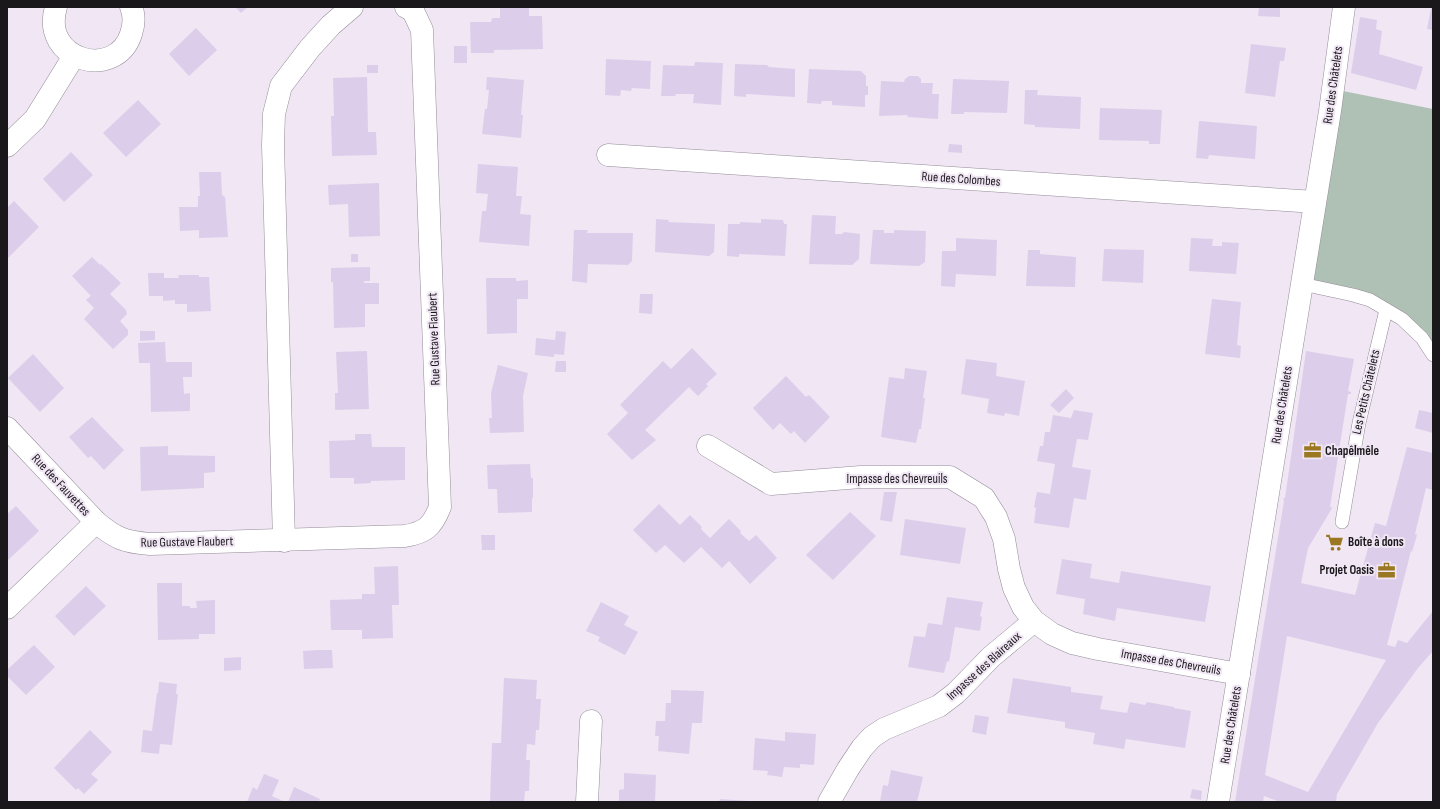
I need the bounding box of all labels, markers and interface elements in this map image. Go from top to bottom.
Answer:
street label: Rue des Châtelets [1320,45,1346,125]
street label: Rue des Colombes [921,168,1001,190]
street label: Rue Gustave Flaubert [424,292,444,386]
street label: Les Petits Châtelets [1348,348,1384,436]
street label: Rue des Châtelets [1268,365,1296,445]
office icon: Chapêlmêle [1302,441,1322,461]
place label: Chapêlmêle [1325,443,1379,459]
street label: Rue des Fauvettes [28,451,94,520]
street label: Impasse des Chevreuils [847,471,948,487]
supermarket icon: Boîte à dons [1325,532,1345,552]
street label: Rue Gustave Flaubert [141,533,233,551]
place label: Boîte à dons [1348,534,1404,550]
office icon: Projet Oasis [1377,560,1397,580]
place label: Projet Oasis [1320,562,1374,578]
street label: Impasse des Blaireaux [943,628,1025,704]
street label: Impasse des Chevreuils [1120,645,1222,679]
street label: Rue des Châtelets [1217,685,1245,765]

